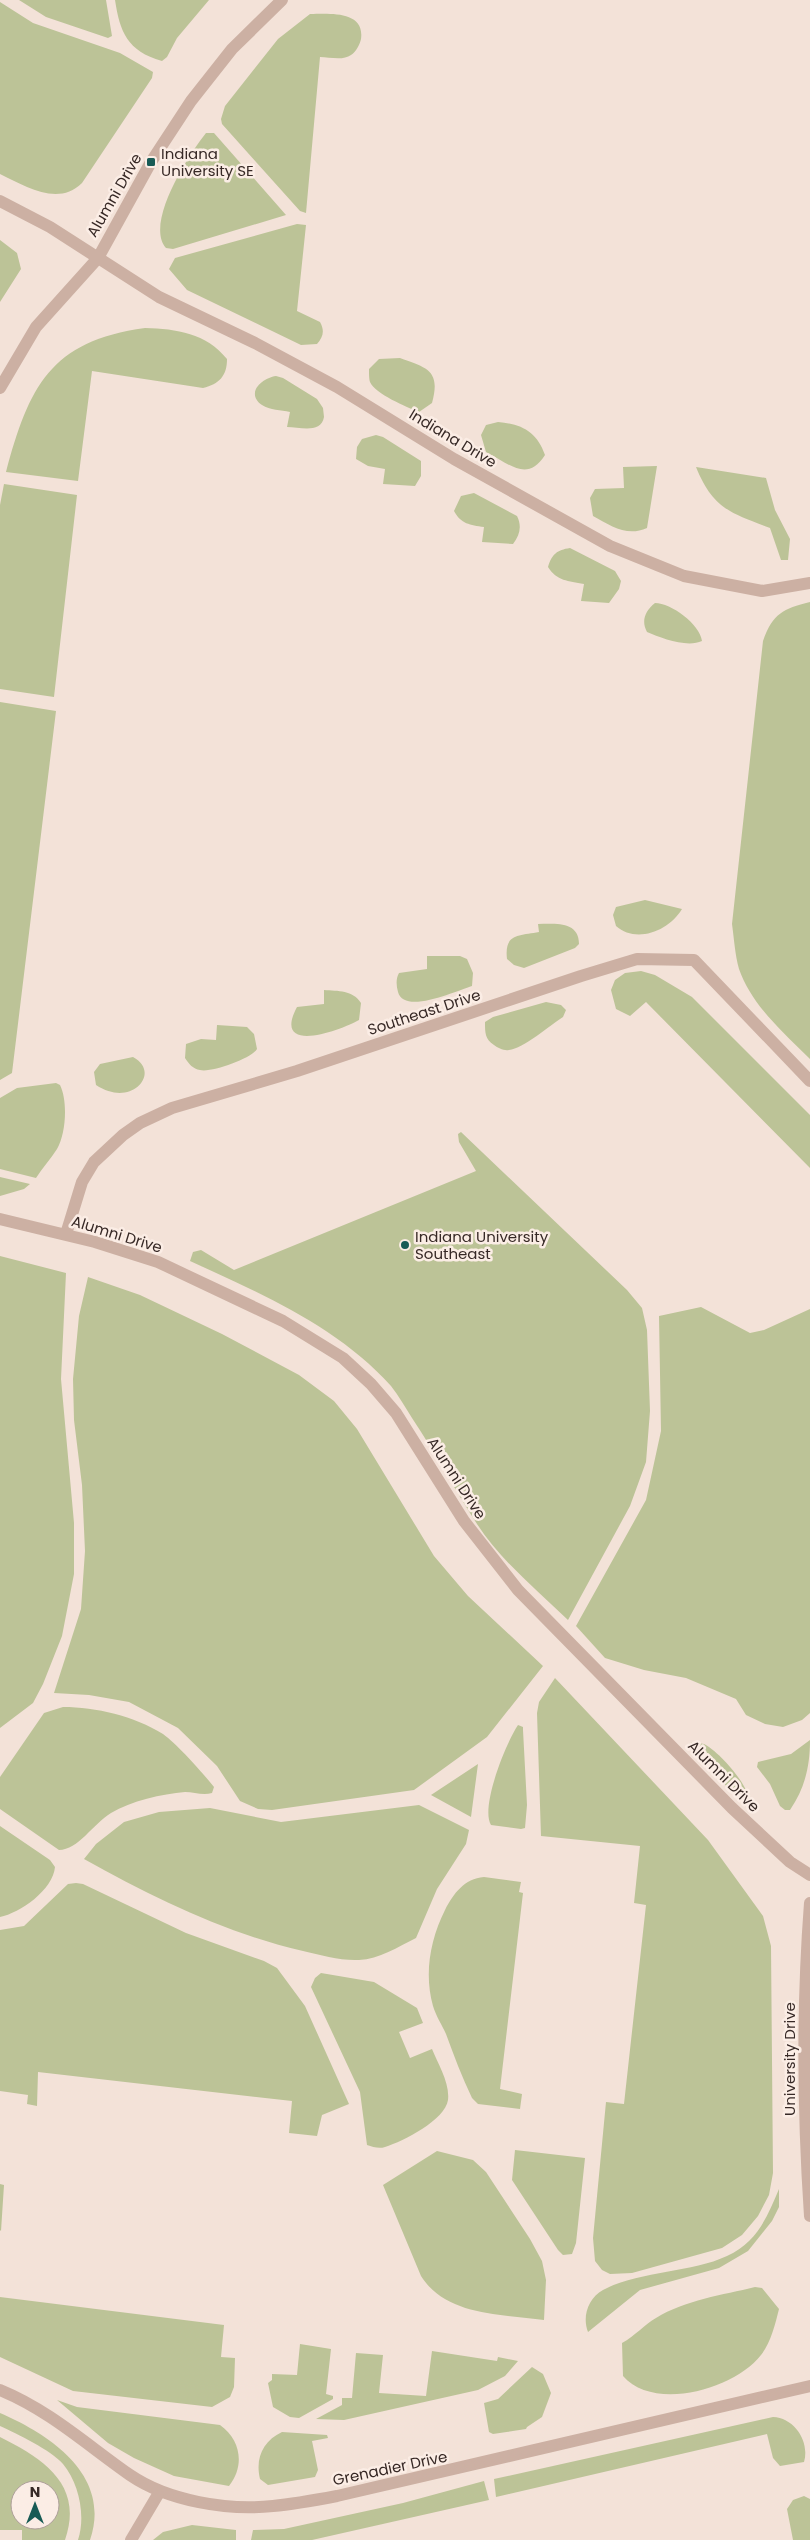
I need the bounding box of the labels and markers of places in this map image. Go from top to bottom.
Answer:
place label: Indiana University SE [161,143,254,181]
marker: Indiana University SE [145,156,157,168]
place label: Indiana University Southeast [415,1226,549,1264]
marker: Indiana University Southeast [399,1239,411,1251]

